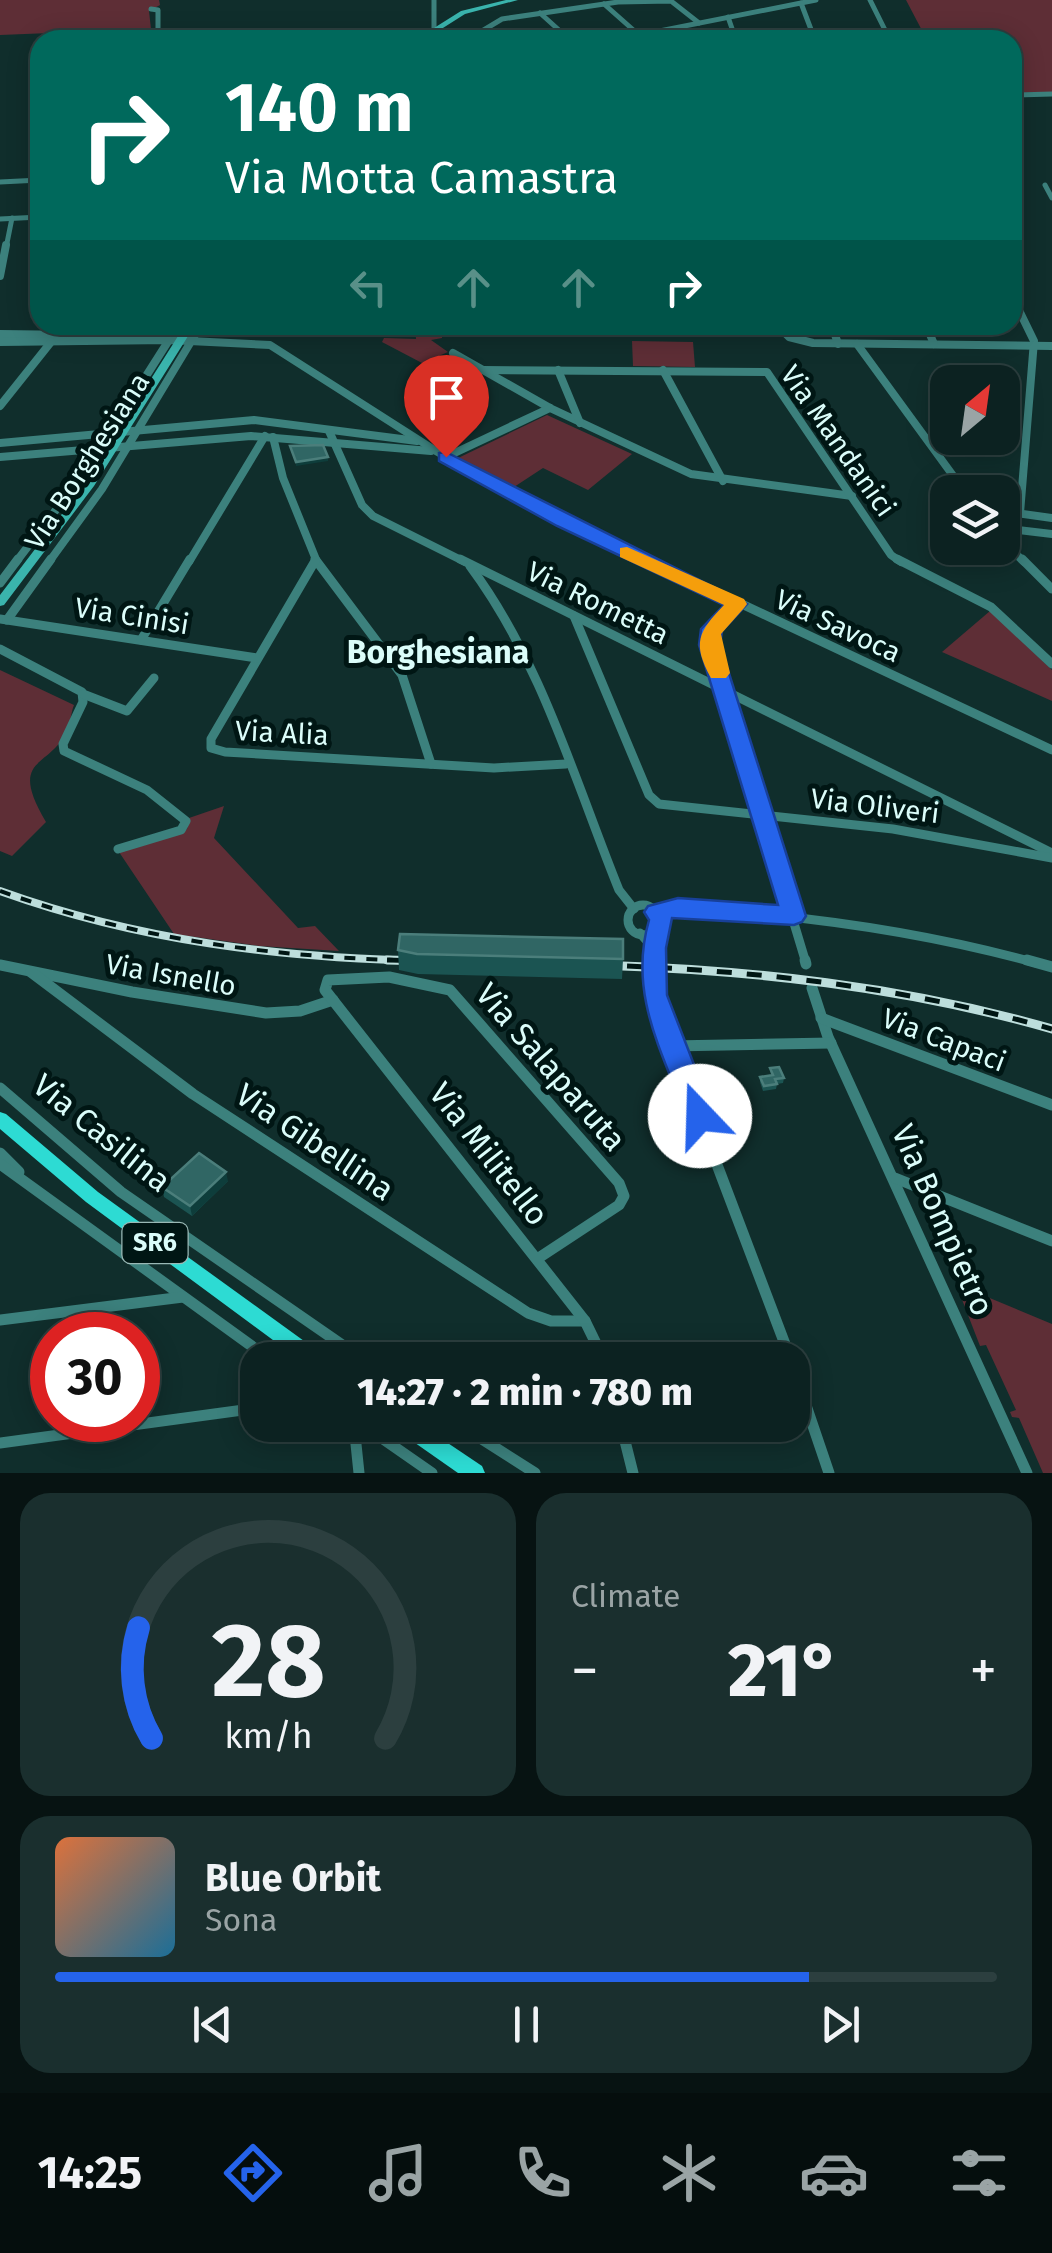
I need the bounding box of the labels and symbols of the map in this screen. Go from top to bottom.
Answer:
pin [404,355,489,458]
street label: Via Mandanici [774,359,902,523]
north arrow [930,365,1020,455]
street label: Via Borghesiana [18,366,156,556]
street label: Via Rometta [522,555,674,651]
street label: Via Savoca [770,583,906,669]
street label: Via Cinisi [73,591,191,641]
district label: Borghesiana [347,633,529,671]
street label: Via Alia [234,714,330,752]
street label: Via Oliveri [809,782,941,830]
street label: Via Isnello [103,947,239,1003]
street label: Via Salaparuta [468,975,634,1159]
street label: Via Capaci [878,1001,1010,1079]
position arrow [648,1064,752,1168]
street label: Via Casilina [26,1066,178,1200]
street label: Via Gibellina [229,1075,401,1209]
street label: Via Militello [421,1075,557,1233]
street label: Via Bompietro [884,1118,1002,1322]
road number: SR6 [122,1223,188,1263]
speed limit sign: 30 [30,1312,160,1442]

